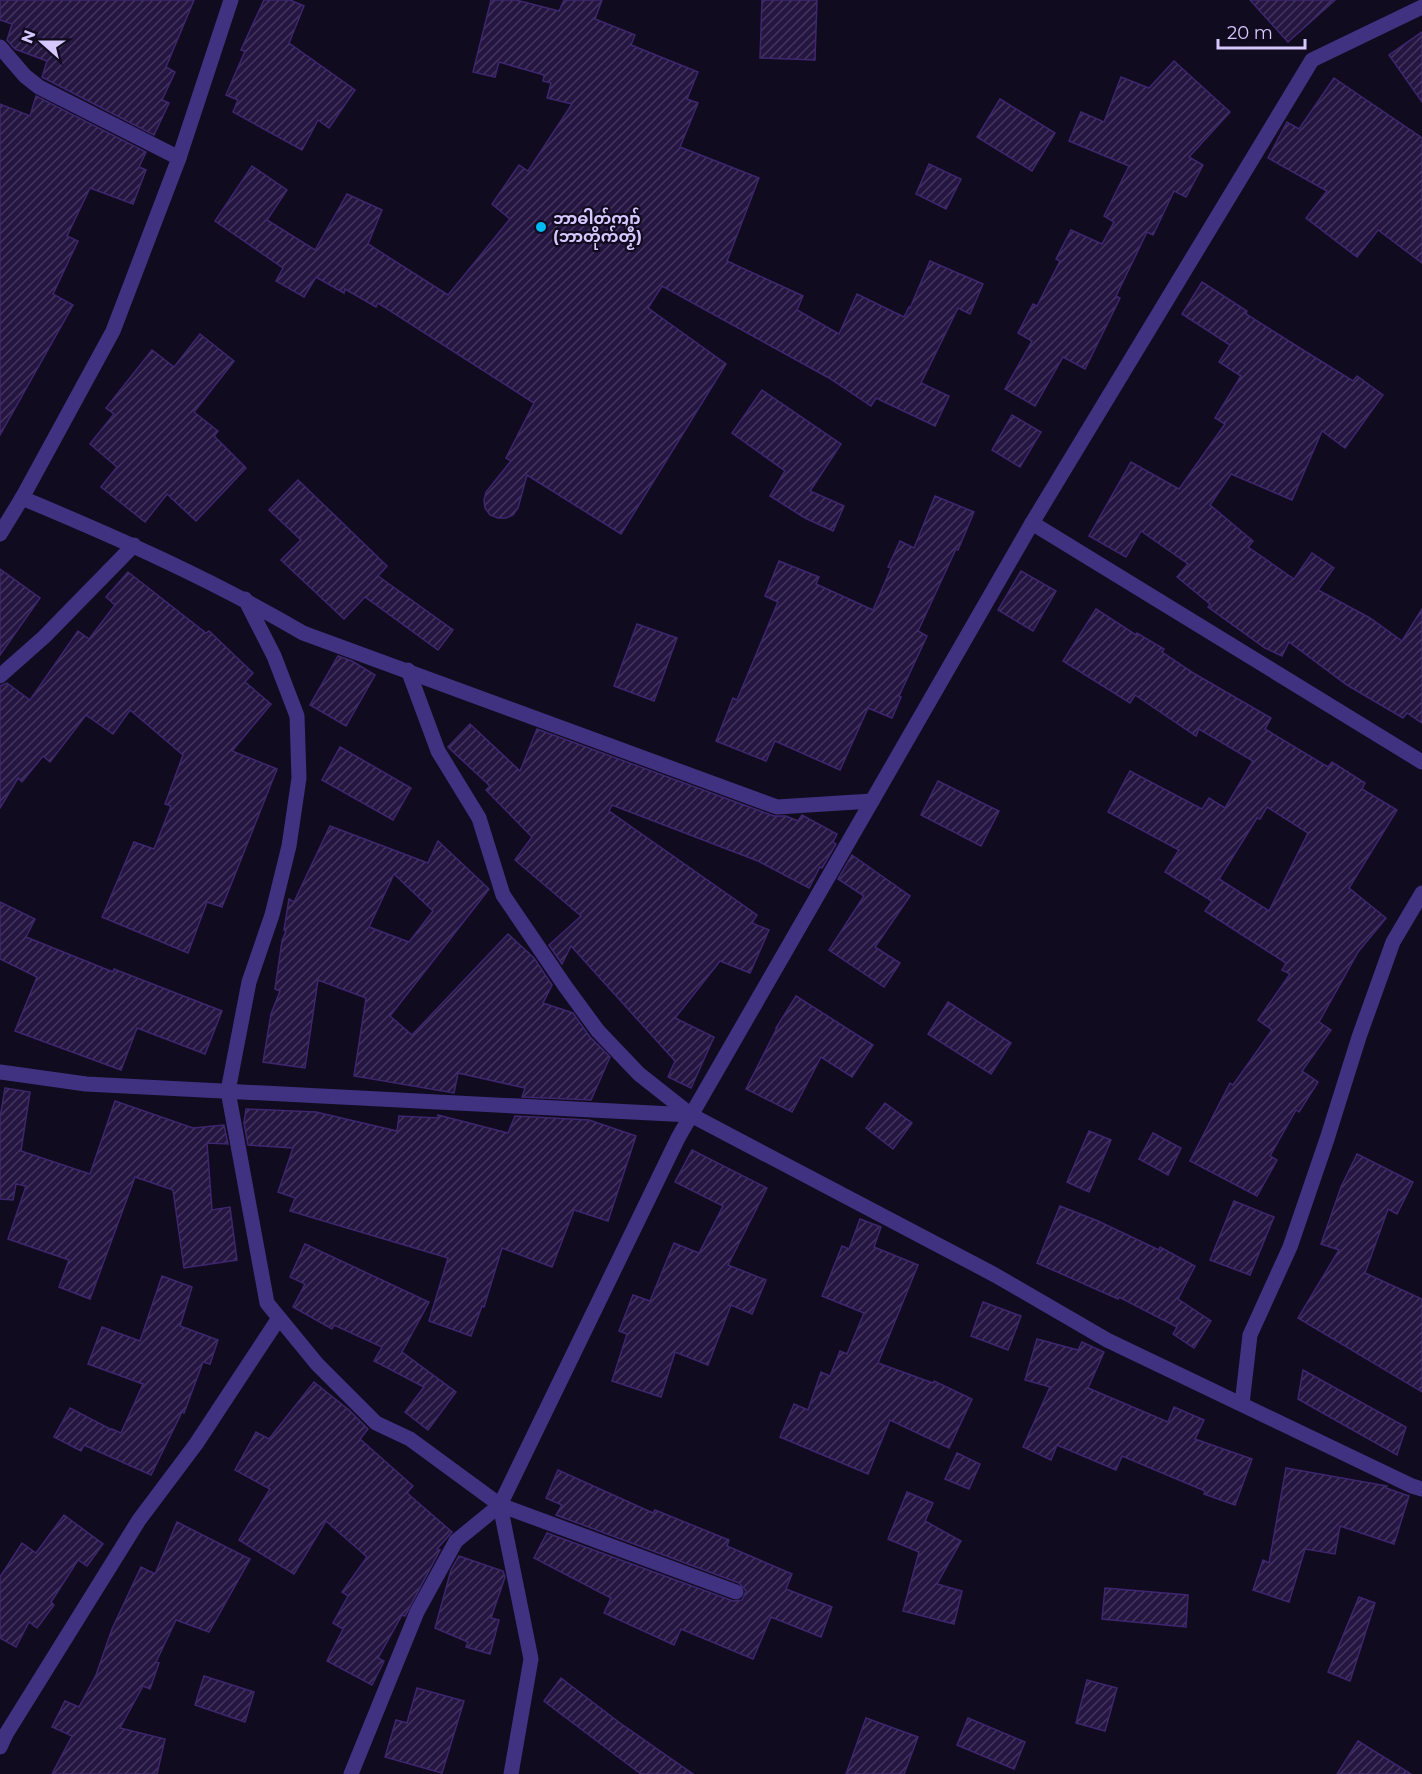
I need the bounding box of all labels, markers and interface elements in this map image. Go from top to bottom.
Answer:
north arrow [12,12,72,72]
scale bar [1218,12,1305,50]
text: 20 m [1227,22,1273,44]
text: N [17,27,40,46]
place label: ဘာဓါတ်ကျာ် (ဘာတိုက်တၟိ) [553,207,642,250]
marker: ဘာဓါတ်ကျာ် (ဘာတိုက်တၟိ) [534,220,548,234]

